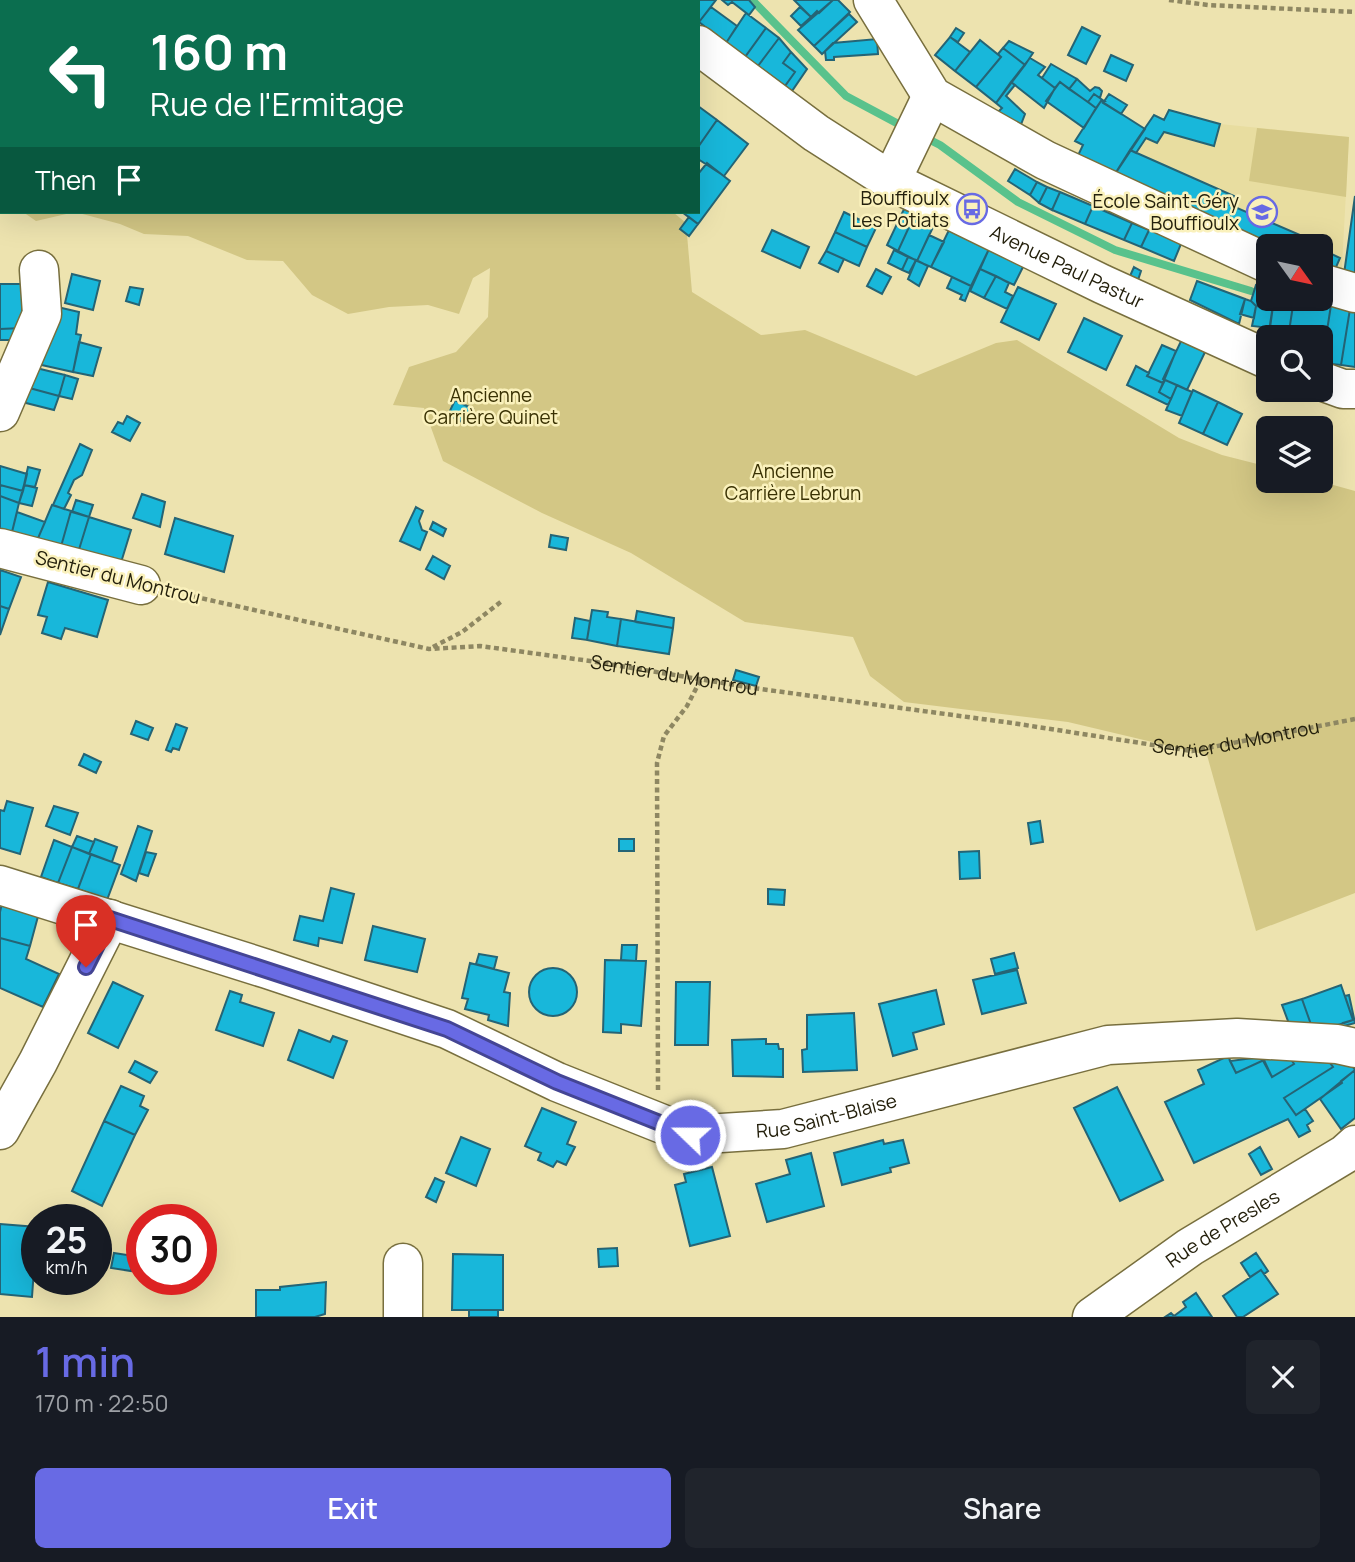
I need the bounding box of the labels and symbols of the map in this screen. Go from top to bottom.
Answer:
place label: Bouffioulx Les Potiats [852,185,949,233]
place label: École Saint-Géry Bouffioulx [1093,188,1239,236]
bus stop icon: Bouffioulx Les Potiats [955,192,989,226]
school or university icon: École Saint-Géry Bouffioulx [1245,195,1279,229]
street label: Avenue Paul Pastur [986,218,1148,314]
north arrow [1256,234,1334,312]
park label: Ancienne Carrière Quinet [424,382,558,430]
park label: Ancienne Carrière Lebrun [725,458,861,506]
street label: Sentier du Montrou [33,544,203,610]
street label: Sentier du Montrou [589,648,760,702]
street label: Sentier du Montrou [1151,713,1322,764]
pin [56,895,116,967]
street label: Rue Saint-Blaise [755,1087,899,1144]
position arrow [653,1098,727,1172]
street label: Rue de Presles [1160,1183,1284,1273]
speed limit sign: 30 [126,1204,217,1295]

